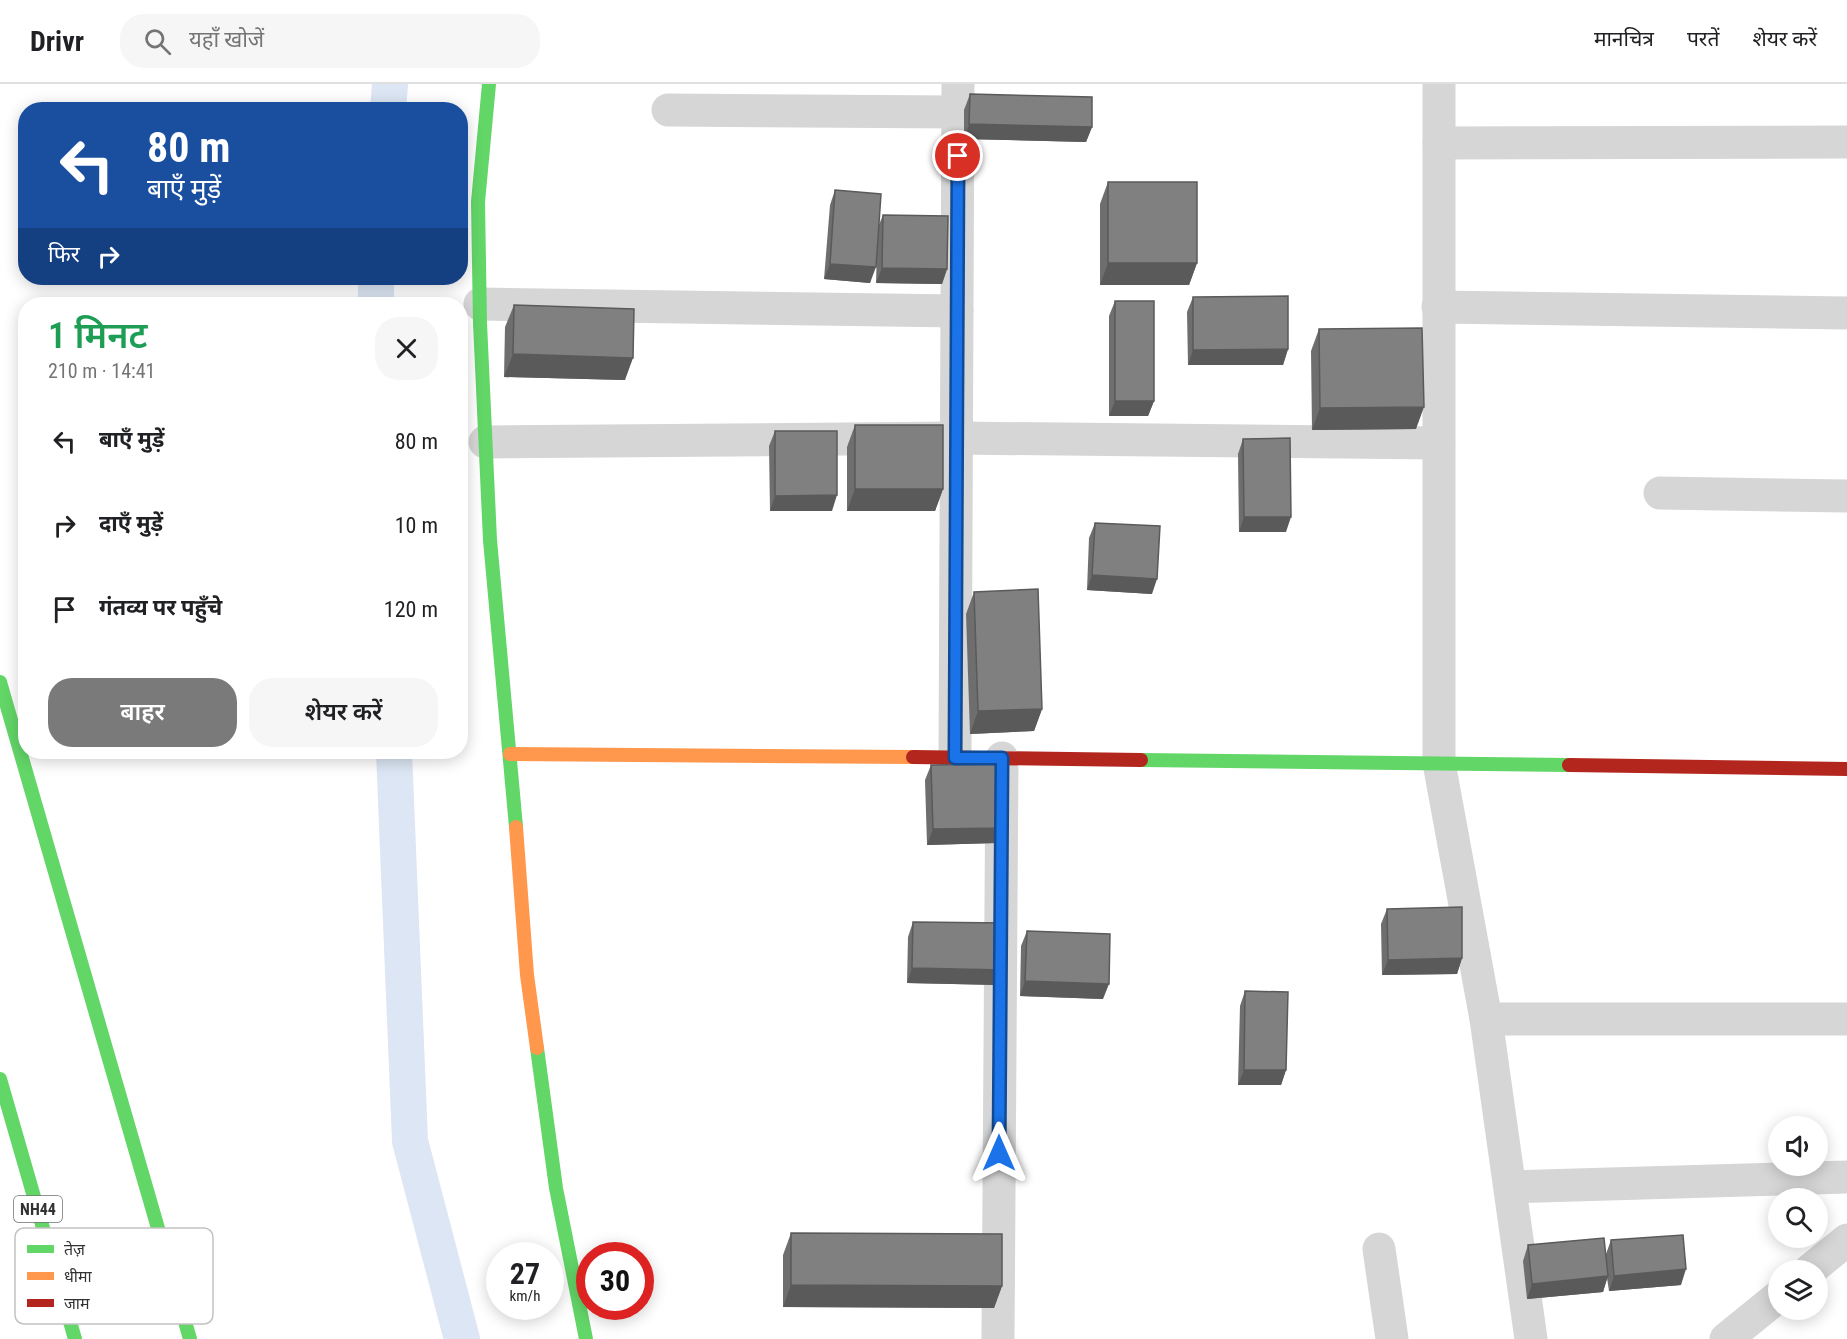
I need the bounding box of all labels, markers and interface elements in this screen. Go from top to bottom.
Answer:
search box [120,14,540,68]
text: Drivr [30,25,84,58]
icon: search [141,25,174,58]
text: यहाँ खोजें [189,27,264,52]
text: मानचित्र [1594,27,1654,51]
text: परतें [1687,27,1719,51]
text: शेयर करें [1752,27,1817,51]
text: 80 m [147,123,230,172]
icon: left [48,126,126,204]
pin [932,130,983,181]
icon: arrive [941,139,974,172]
text: बाएँ मुड़ें [147,173,221,205]
icon: right [92,240,125,273]
text: फिर [48,242,80,267]
text: 1 मिनट [48,315,147,357]
button: close [375,317,438,380]
text: 210 m · 14:41 [48,359,155,383]
icon: left [48,425,81,458]
text: बाएँ मुड़ें [99,427,164,452]
text: 80 m [395,429,438,454]
icon: right [48,509,81,542]
text: दाएँ मुड़ें [99,511,163,536]
text: 10 m [395,513,438,538]
icon: arrive [48,593,81,626]
text: गंतव्य पर पहुँचे [99,595,222,620]
text: 120 m [384,597,438,622]
button: बाहर [48,678,237,747]
button: शेयर करें [249,678,438,747]
map controls [1768,1116,1828,1320]
button: sound [1768,1116,1828,1176]
position arrow [967,1121,1031,1185]
button: search [1768,1188,1828,1248]
road number: NH44 [14,1196,62,1222]
legend [15,1228,213,1324]
text: तेज़ [64,1240,86,1259]
speed limit sign: 30 [576,1242,654,1320]
text: 27 [510,1256,540,1291]
button: layers [1768,1260,1828,1320]
text: धीमा [64,1267,93,1286]
text: km/h [510,1287,540,1305]
text: जाम [64,1294,90,1313]

